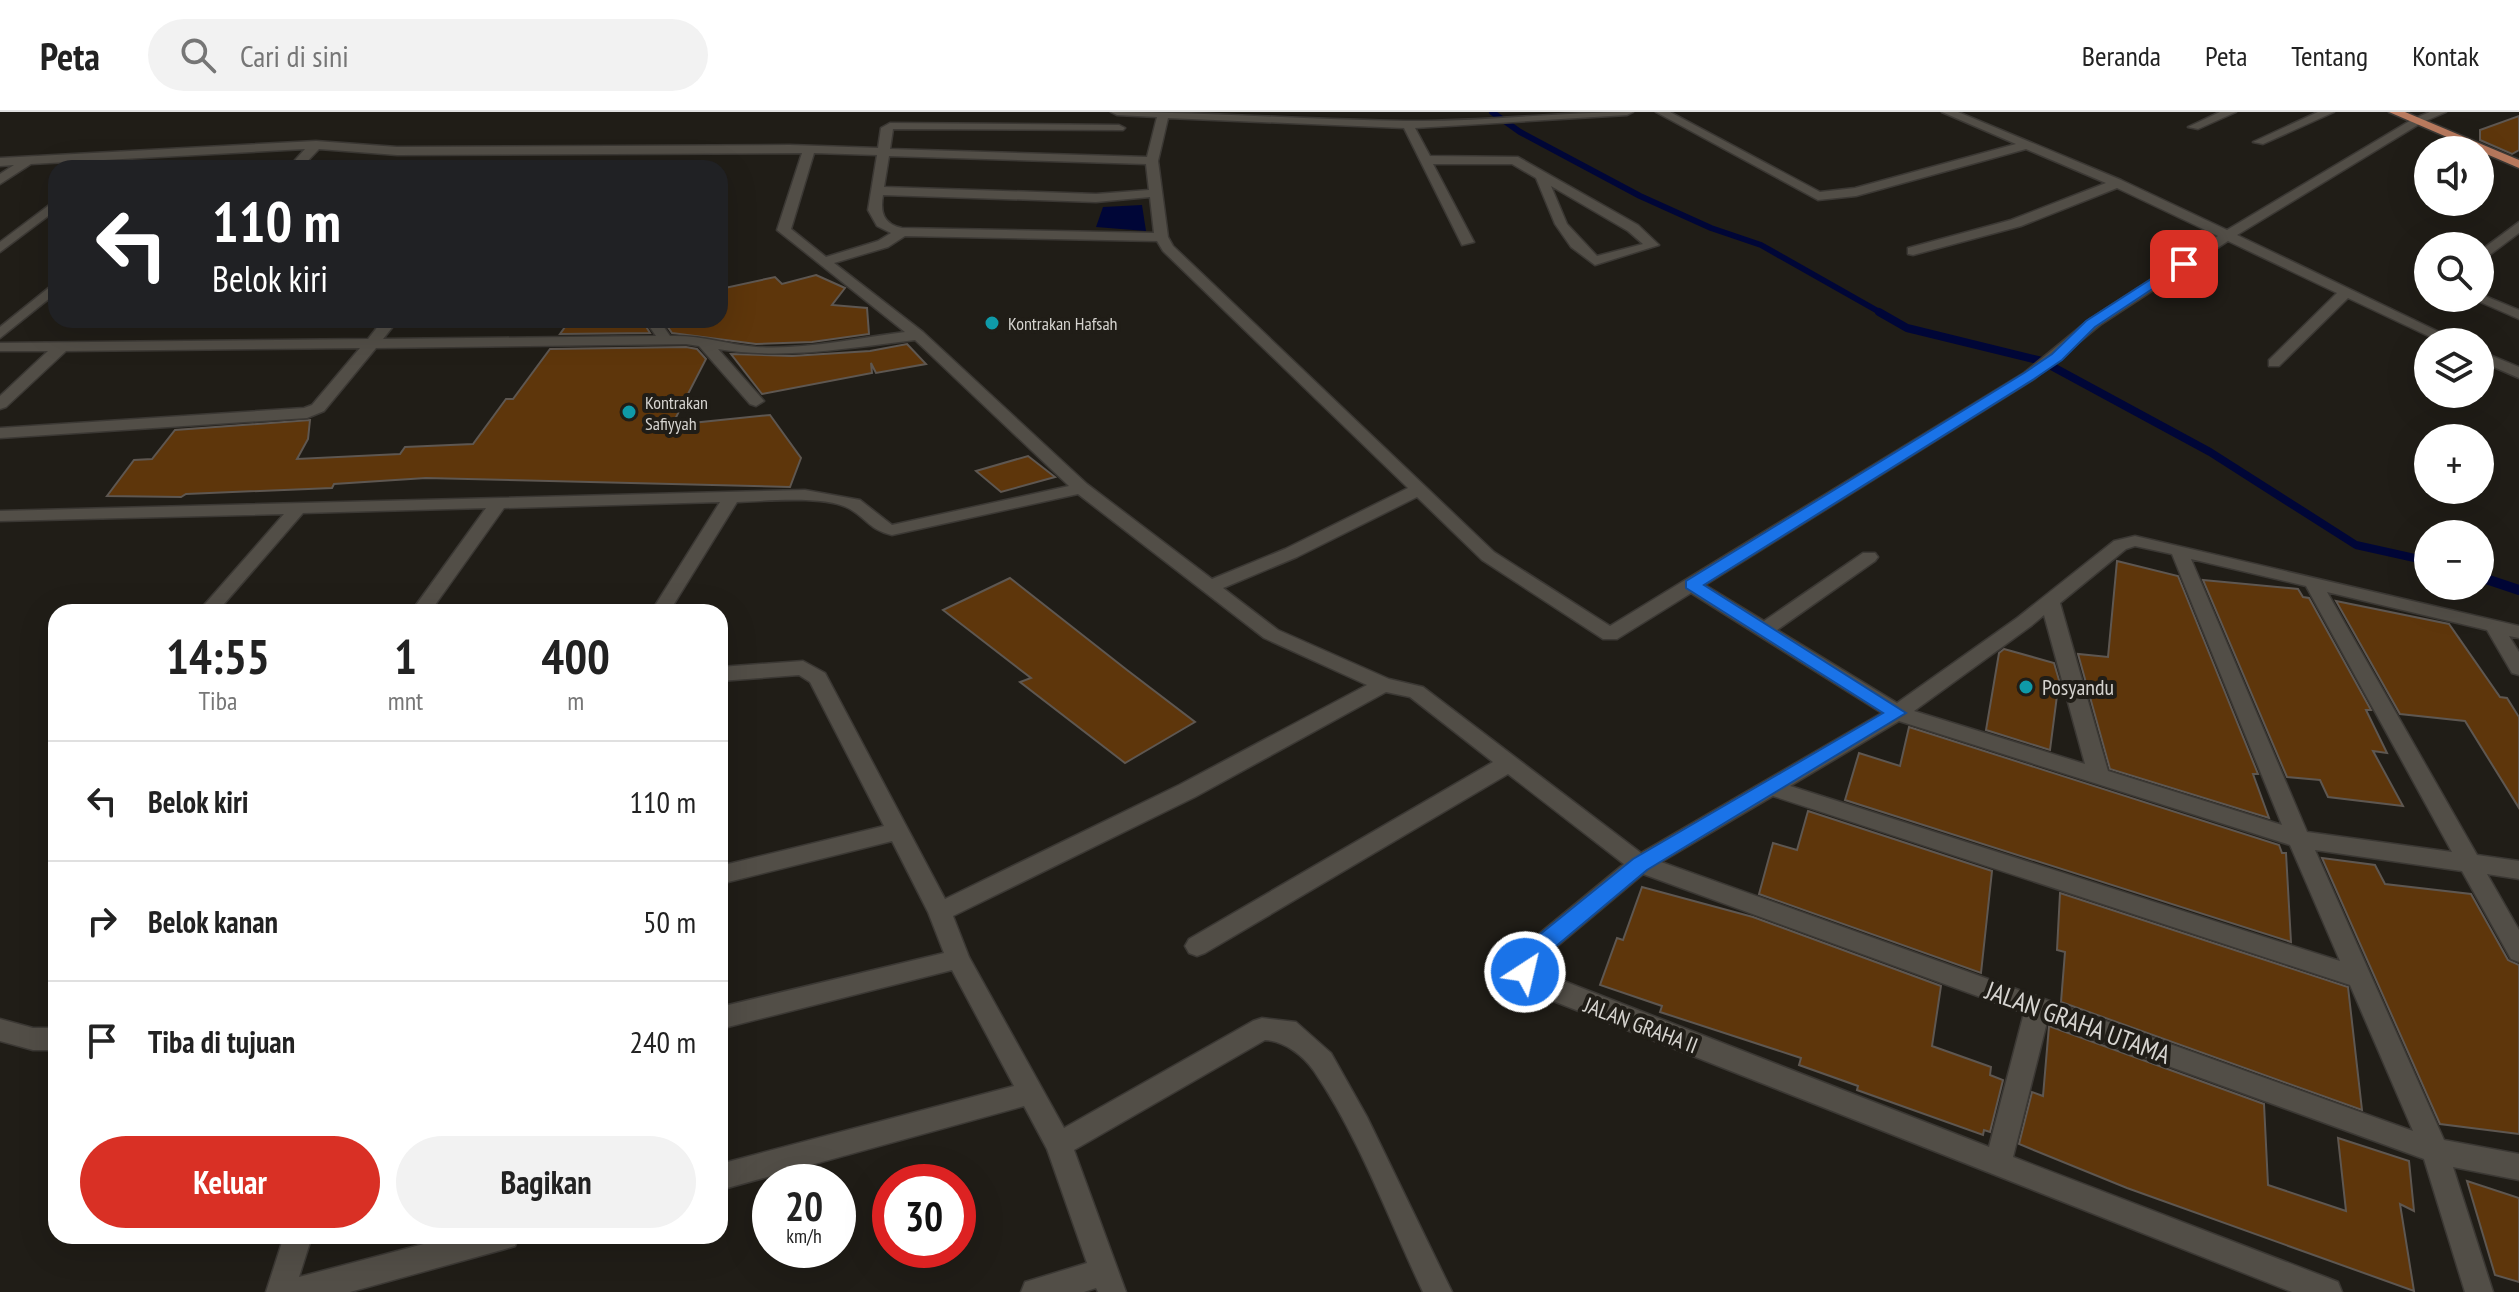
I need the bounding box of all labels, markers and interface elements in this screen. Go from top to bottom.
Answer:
search box [148,19,708,91]
text: Peta [40,31,100,80]
icon: search [176,33,220,77]
text: Cari di sini [240,36,349,75]
text: Beranda [2082,37,2161,74]
text: Peta [2205,37,2247,74]
text: Tentang [2291,37,2368,74]
text: Kontak [2412,37,2479,74]
map controls [2414,136,2494,600]
button: sound [2414,136,2494,216]
text: 110 m [212,185,341,257]
icon: left [80,192,184,296]
pin [2150,230,2218,298]
button: search [2414,232,2494,312]
icon: arrive [2162,242,2206,286]
text: Belok kiri [212,255,328,302]
place label: Kontrakan Hafsah [1008,312,1118,335]
marker: Kontrakan Hafsah [983,314,1001,332]
button: layers [2414,328,2494,408]
place label: Kontrakan Safiyyah [645,391,708,435]
marker: Kontrakan Safiyyah [620,403,638,421]
button: + [2414,424,2494,504]
button: − [2414,520,2494,600]
text: 14:55 [166,625,270,687]
text: 1 [394,625,417,687]
text: 400 [541,625,610,687]
place label: Posyandu [2042,673,2114,701]
marker: Posyandu [2017,678,2035,696]
text: Tiba [198,684,237,717]
text: mnt [388,684,423,717]
text: m [567,684,584,717]
icon: left [80,779,124,823]
text: Belok kiri [148,782,249,821]
text: 110 m [630,782,696,821]
icon: right [80,899,124,943]
text: Belok kanan [148,902,278,941]
text: 50 m [643,902,696,941]
position arrow [1483,930,1567,1014]
street label: JALAN GRAHA UTAMA [1980,973,2175,1071]
street label: JALAN GRAHA II [1579,990,1702,1059]
icon: arrive [80,1019,124,1063]
text: Tiba di tujuan [148,1022,295,1061]
text: 240 m [630,1022,696,1061]
button: Keluar [80,1136,380,1228]
button: Bagikan [396,1136,696,1228]
speed limit sign: 30 [872,1164,976,1268]
text: 20 [785,1180,823,1232]
text: km/h [786,1223,822,1249]

